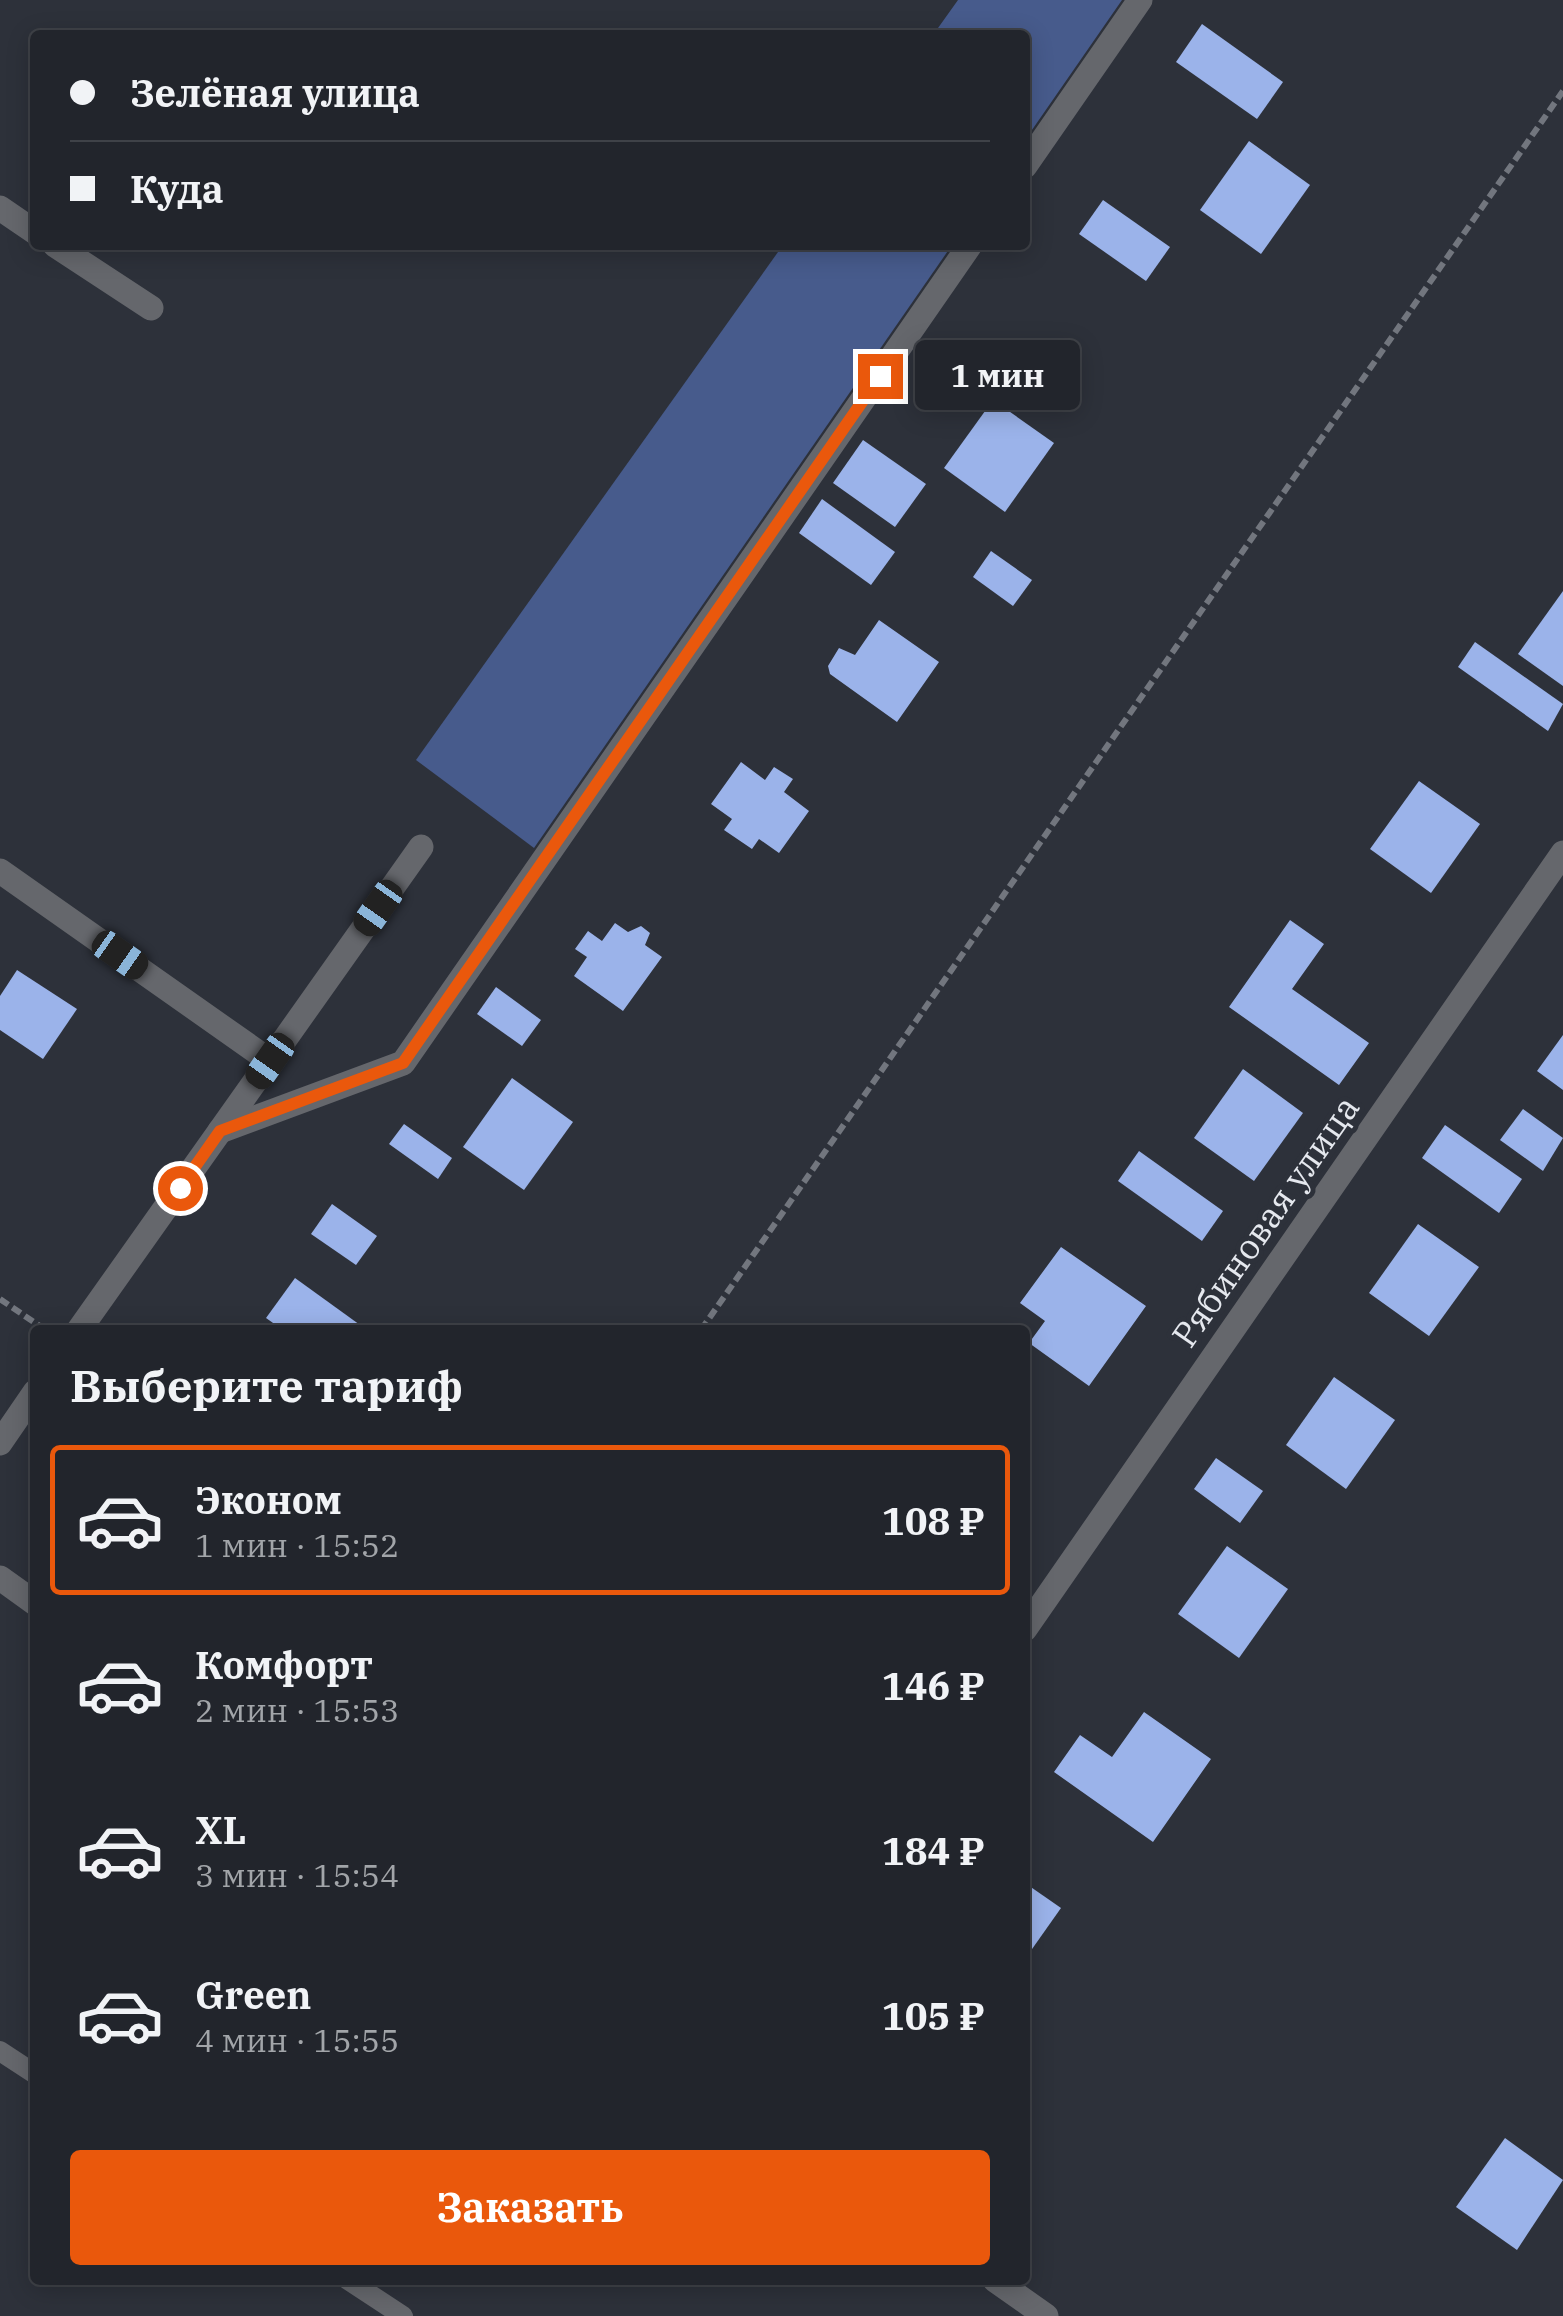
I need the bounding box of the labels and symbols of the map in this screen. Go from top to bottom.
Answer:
callout: 1 мин [915,341,1080,411]
route end [858,354,903,399]
car [349,875,407,941]
car [87,926,153,984]
car [241,1028,299,1094]
street label: Рябиновая улица [1161,1086,1369,1356]
route start [158,1166,203,1211]

